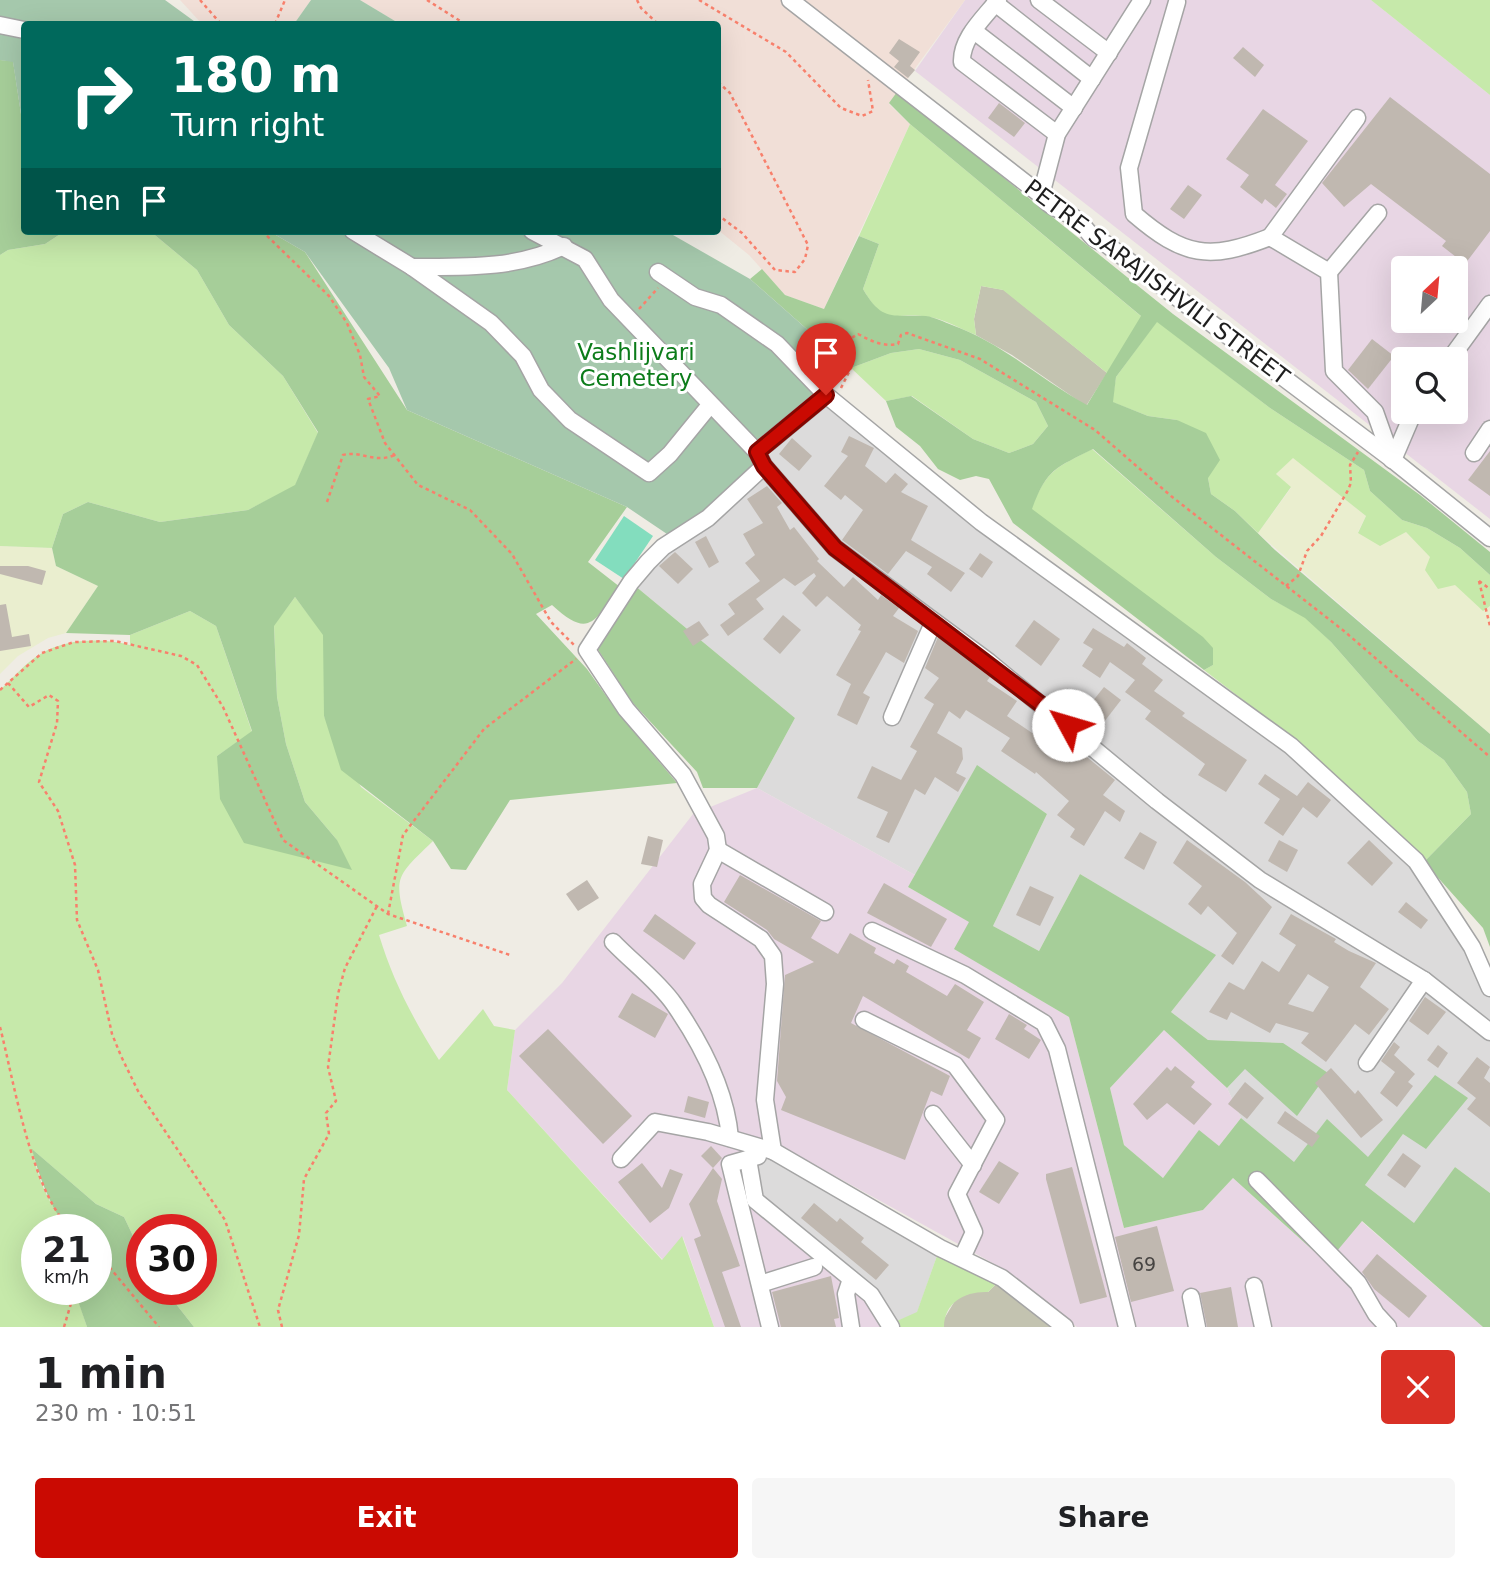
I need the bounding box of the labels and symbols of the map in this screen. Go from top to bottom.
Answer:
street label: PETRE SARAJISHVILI STREET [1020,174,1295,391]
north arrow [1391,256,1468,332]
pin [796,323,856,395]
park label: Vashlijvari Cemetery [577,339,695,391]
position arrow [1031,688,1105,762]
speed limit sign: 30 [126,1214,217,1305]
house number: 69 [1132,1253,1156,1275]

